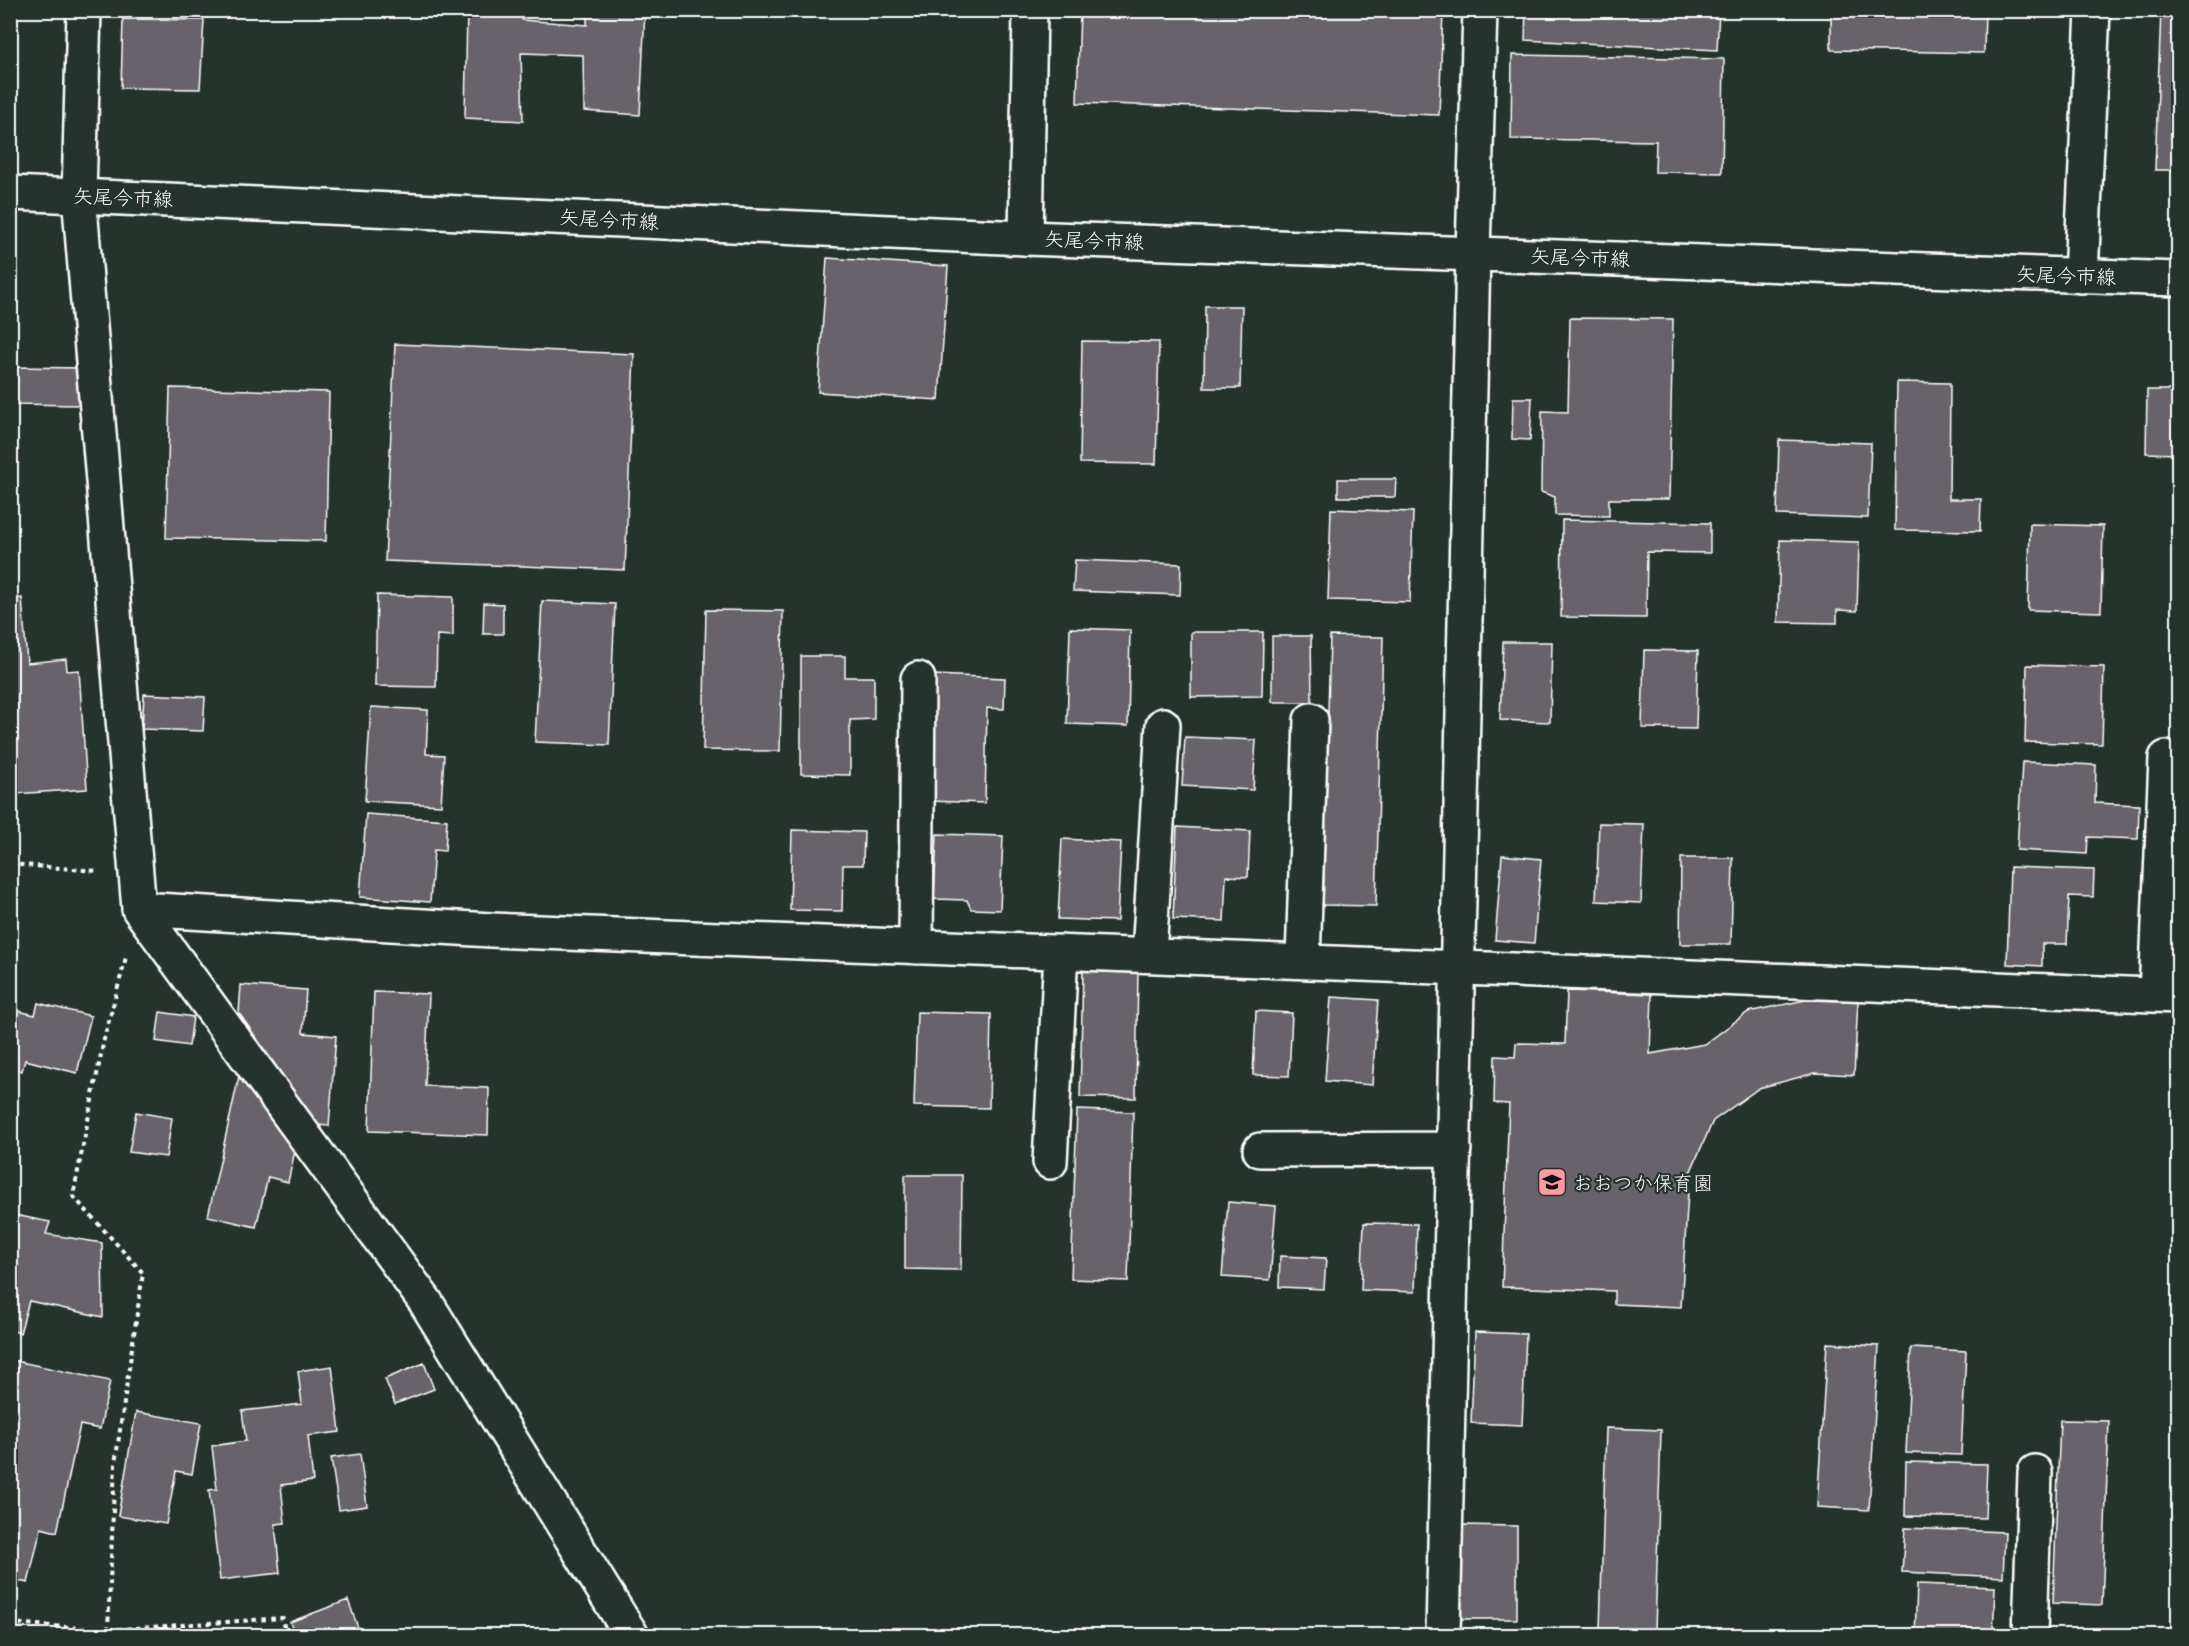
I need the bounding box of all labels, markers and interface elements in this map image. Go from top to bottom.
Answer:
street label: 矢尾今市線 [73,183,173,211]
street label: 矢尾今市線 [558,204,660,234]
street label: 矢尾今市線 [1044,226,1144,254]
street label: 矢尾今市線 [1530,243,1630,271]
street label: 矢尾今市線 [2016,261,2116,289]
school or university icon: おおつか保育園 [1536,1166,1568,1198]
place label: おおつか保育園 [1573,1170,1713,1195]

